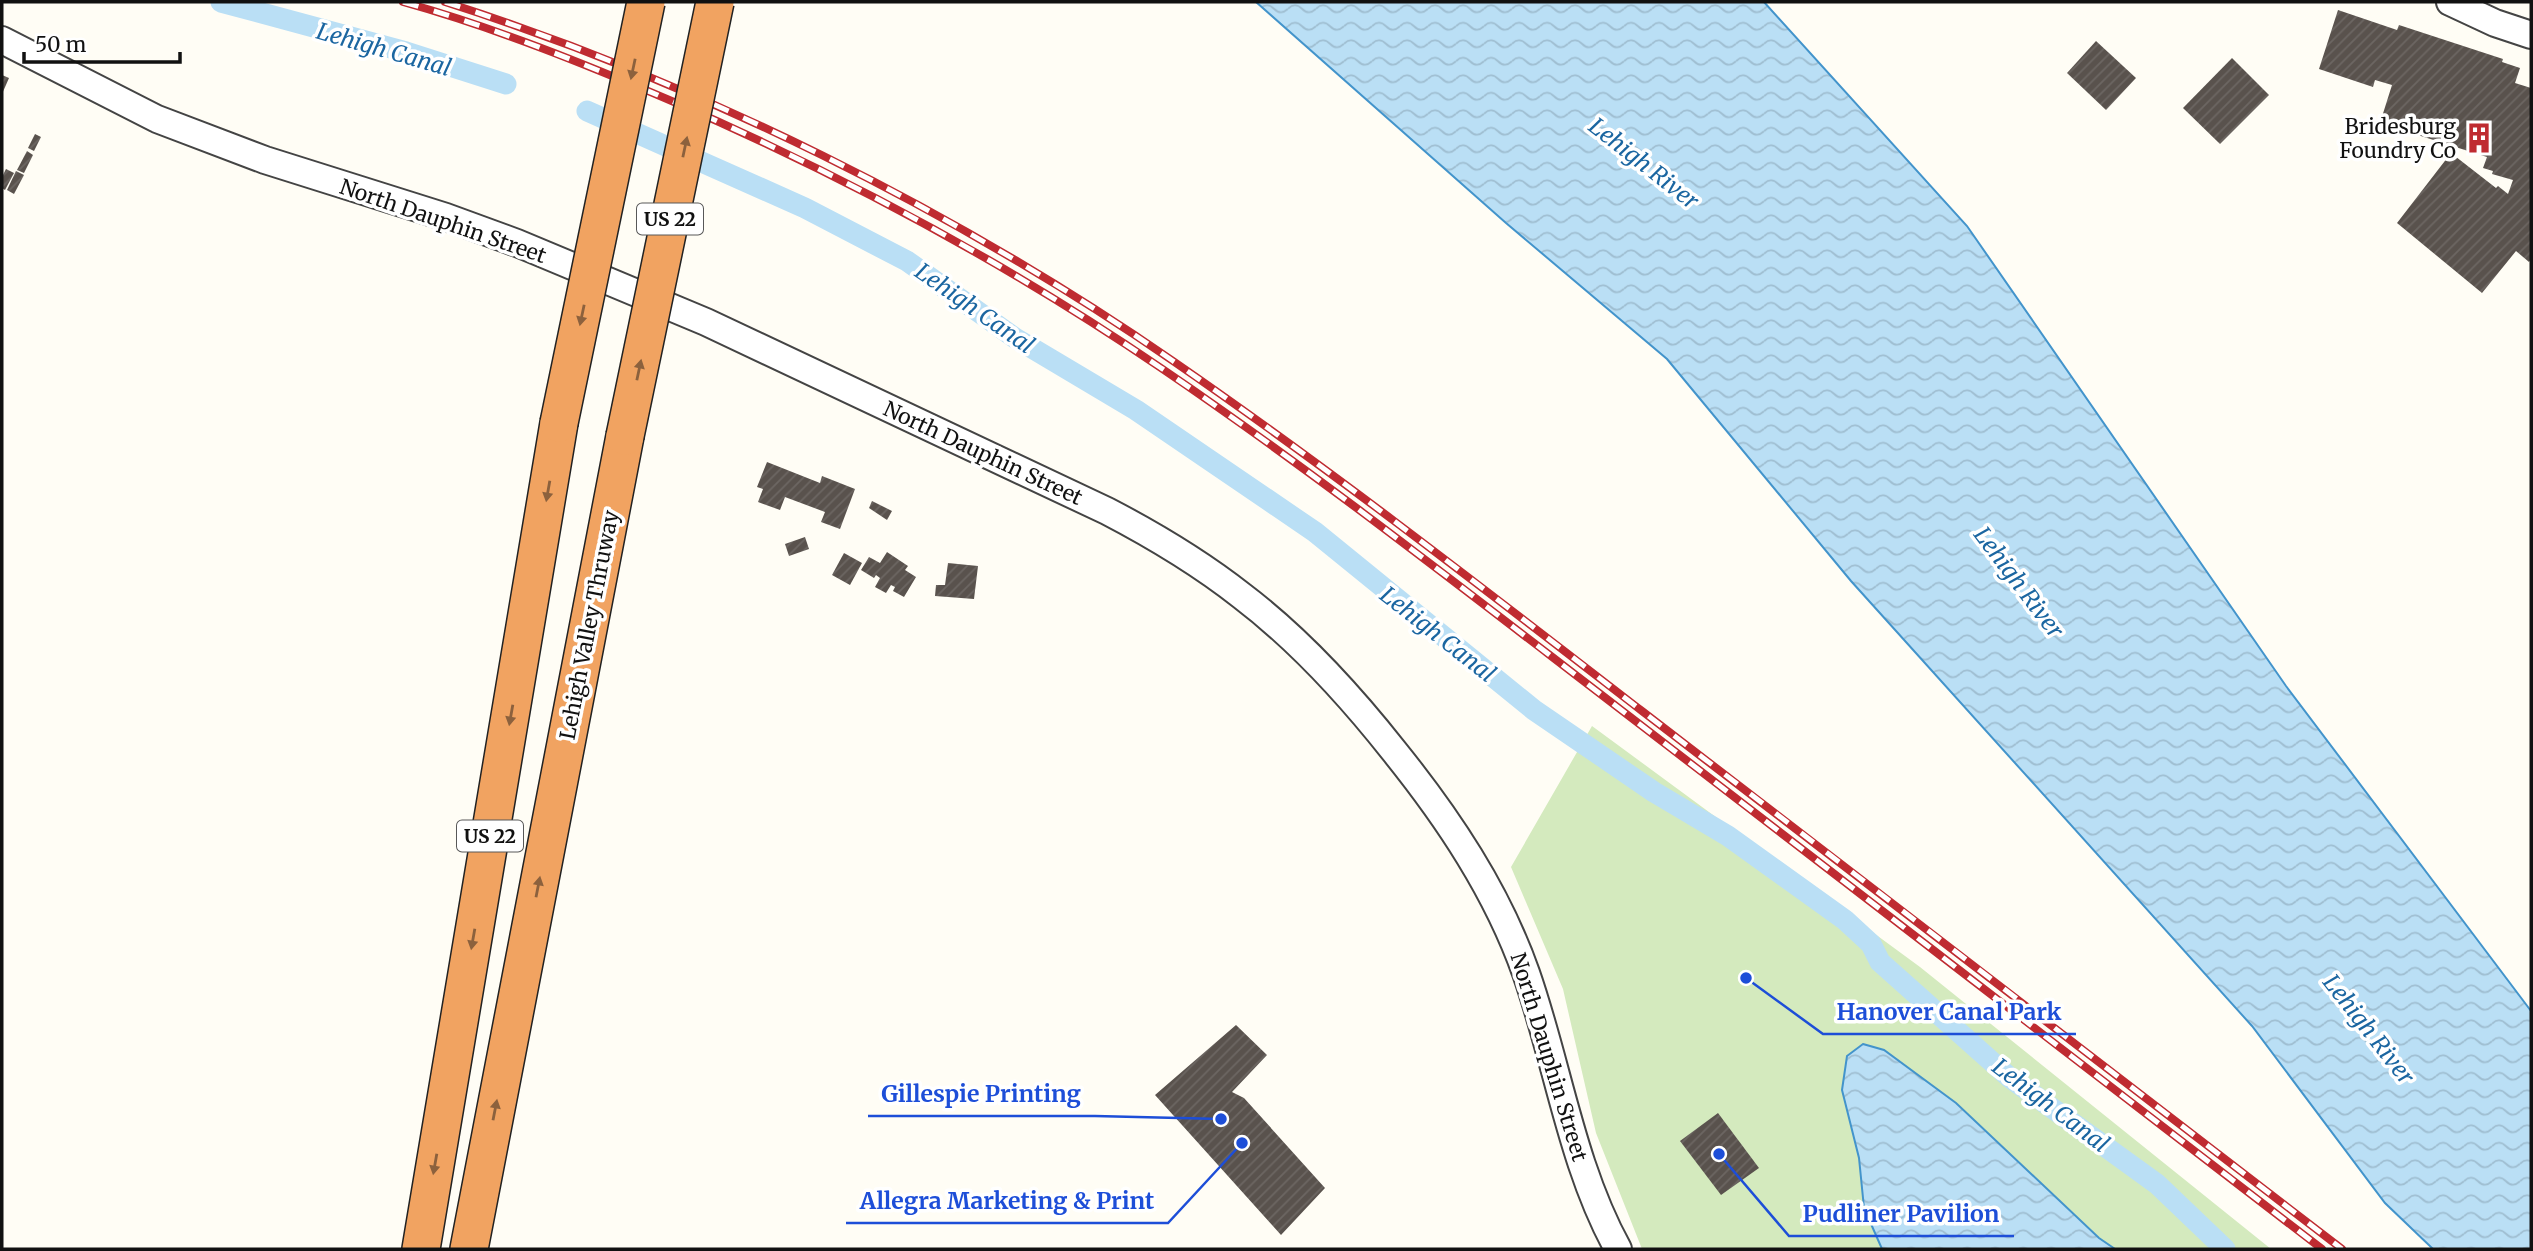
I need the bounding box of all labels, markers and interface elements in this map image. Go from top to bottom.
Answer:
water label: Lehigh Canal [313,16,455,82]
scale bar [24,21,180,65]
text: 50 m [35,31,86,58]
one-way arrow [627,58,638,80]
water label: Lehigh River [1583,111,1705,215]
place label: Bridesburg Foundry Co [2339,113,2456,164]
building icon: Bridesburg Foundry Co [2462,121,2496,155]
one-way arrow [679,136,690,158]
street label: North Dauphin Street [336,173,550,269]
road number: US 22 [637,204,703,234]
water label: Lehigh Canal [910,256,1040,360]
one-way arrow [576,304,587,326]
one-way arrow [633,359,644,381]
street label: North Dauphin Street [879,395,1087,511]
one-way arrow [542,480,553,502]
street label: Lehigh Valley Thruway [554,507,625,742]
water label: Lehigh River [1968,521,2071,644]
water label: Lehigh Canal [1374,580,1502,688]
one-way arrow [505,704,516,726]
road number: US 22 [457,820,523,852]
one-way arrow [533,876,544,898]
one-way arrow [467,928,478,950]
street label: North Dauphin Street [1504,949,1594,1165]
water label: Lehigh River [2317,968,2421,1090]
callout: Hanover Canal Park [1823,990,2076,1034]
text: Hanover Canal Park [1837,997,2061,1026]
water label: Lehigh Canal [1987,1052,2115,1158]
callout: Gillespie Printing [868,1072,1095,1116]
text: Gillespie Printing [881,1079,1081,1108]
one-way arrow [490,1099,501,1121]
one-way arrow [429,1153,440,1175]
callout: Allegra Marketing & Print [846,1179,1168,1223]
text: Allegra Marketing & Print [859,1186,1154,1215]
callout: Pudliner Pavilion [1789,1192,2014,1236]
text: Pudliner Pavilion [1803,1199,2000,1228]

